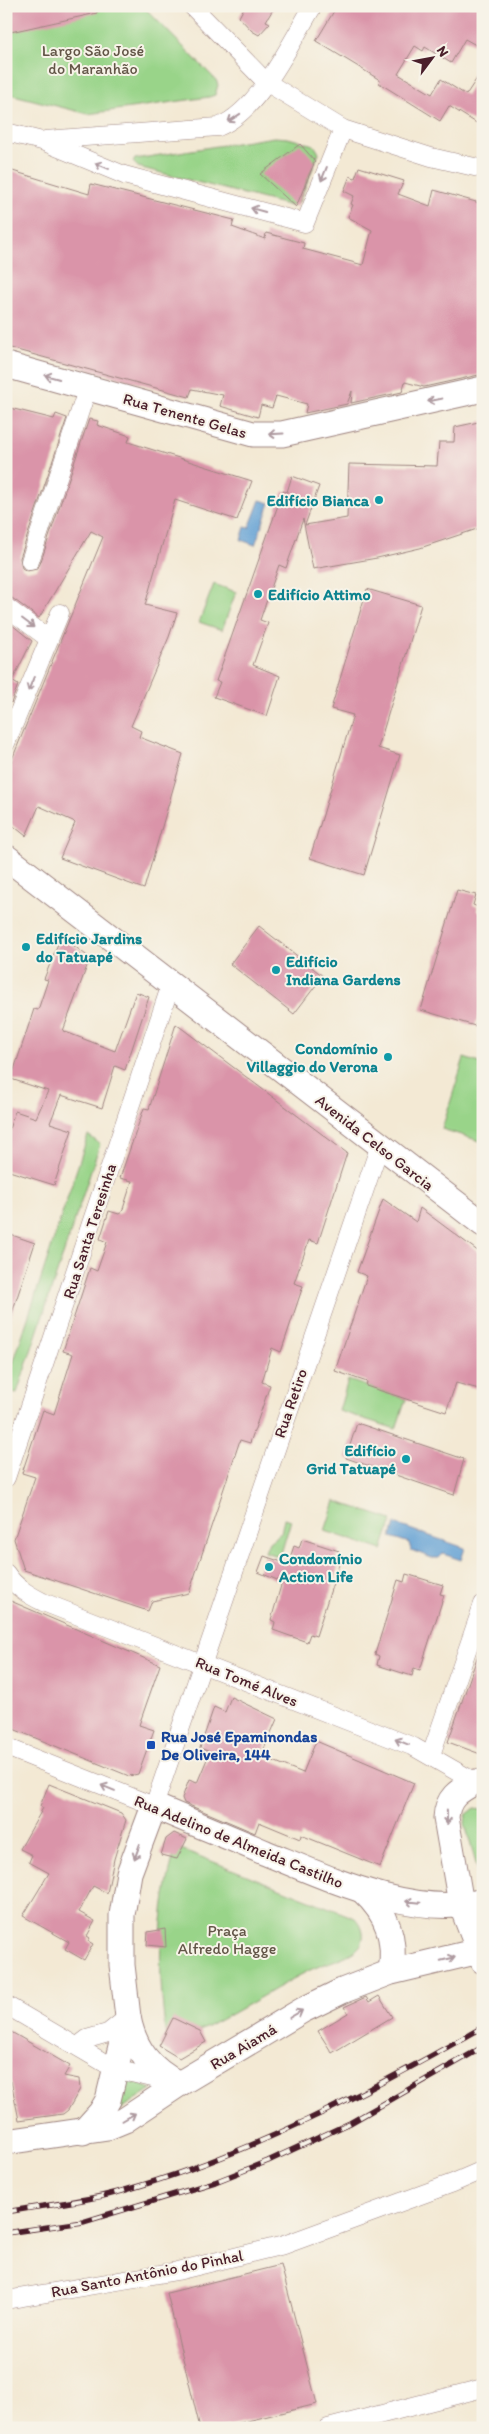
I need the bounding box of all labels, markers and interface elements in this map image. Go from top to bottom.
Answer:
north arrow [406,32,456,82]
park label: Largo São José do Maranhão [42,41,144,78]
text: N [433,43,452,60]
one-way arrow [227,113,241,123]
one-way arrow [95,161,110,170]
one-way arrow [319,166,329,181]
one-way arrow [250,205,266,215]
one-way arrow [44,372,60,382]
street label: Rua Tenente Gelas [121,389,249,442]
one-way arrow [428,396,444,405]
one-way arrow [269,429,285,438]
place label: Edifício Bianca [267,491,370,510]
marker: Edifício Bianca [373,494,385,506]
place label: Edifício Attimo [268,585,371,604]
marker: Edifício Attimo [252,588,264,600]
one-way arrow [21,618,35,628]
one-way arrow [25,676,35,691]
place label: Edifício Jardins do Tatuapé [36,929,142,967]
marker: Edifício Jardins do Tatuapé [20,941,32,953]
place label: Edifício Indiana Gardens [286,952,401,989]
marker: Edifício Indiana Gardens [270,964,282,976]
place label: Condomínio Villaggio do Verona [246,1039,378,1077]
marker: Condomínio Villaggio do Verona [382,1051,394,1063]
street label: Avenida Celso Garcia [312,1090,438,1195]
street label: Rua Santa Teresinha [59,1161,120,1301]
street label: Rua Retiro [270,1366,311,1440]
place label: Edifício Grid Tatuapé [306,1441,396,1479]
marker: Edifício Grid Tatuapé [400,1453,412,1465]
place label: Condomínio Action Life [278,1549,362,1586]
marker: Condomínio Action Life [263,1561,275,1573]
street label: Rua Tomé Alves [193,1652,301,1711]
place label: Rua José Epaminondas De Oliveira, 144 [161,1727,317,1764]
one-way arrow [394,1737,409,1746]
marker: Rua José Epaminondas De Oliveira, 144 [145,1739,157,1751]
one-way arrow [101,1783,116,1792]
street label: Rua Adelino de Almeida Castilho [132,1791,346,1892]
one-way arrow [442,1809,451,1825]
one-way arrow [132,1844,141,1859]
one-way arrow [405,1897,421,1907]
park label: Praça Alfredo Hagge [178,1921,276,1958]
one-way arrow [439,1954,455,1963]
one-way arrow [288,2009,302,2019]
street label: Rua Aiamá [206,2019,281,2074]
one-way arrow [121,2112,135,2122]
street label: Rua Santo Antônio do Pinhal [49,2245,245,2301]

